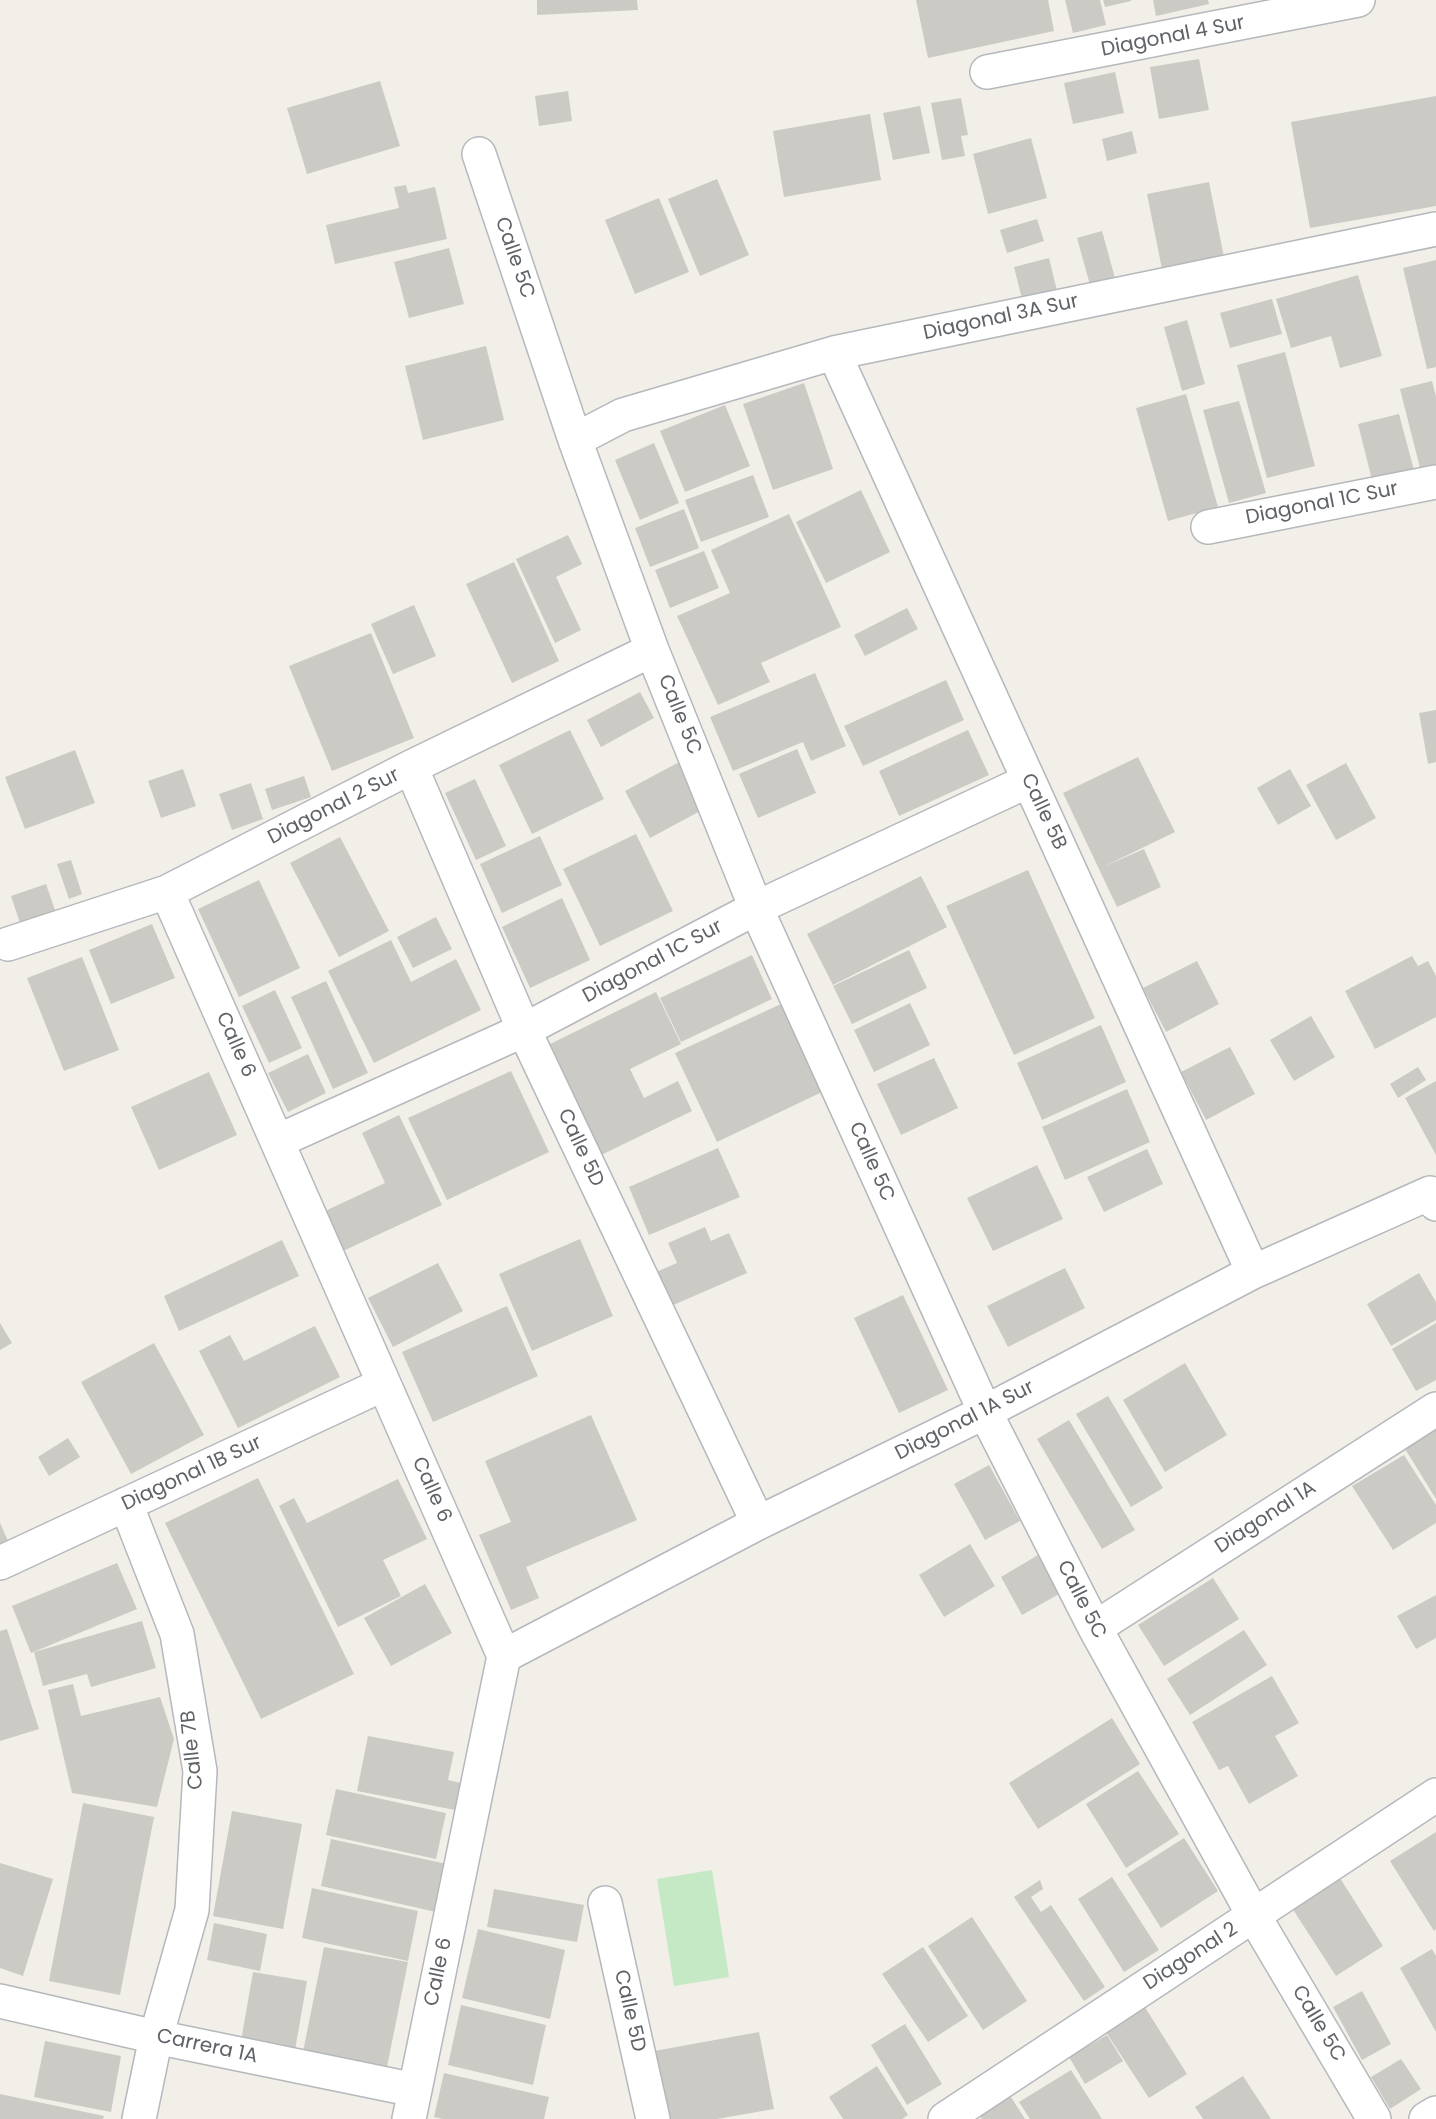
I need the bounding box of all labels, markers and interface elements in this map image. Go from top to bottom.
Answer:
street label: Diagonal 4 Sur [1099,11,1247,63]
street label: Calle 5C [489,214,539,302]
street label: Diagonal 3A Sur [921,290,1081,346]
street label: Diagonal 1C Sur [1244,477,1400,531]
street label: Calle 5C [652,671,706,759]
street label: Diagonal 2 Sur [264,764,404,850]
street label: Calle 5B [1015,770,1071,854]
street label: Diagonal 1C Sur [579,915,727,1009]
street label: Calle 6 [210,1008,260,1082]
street label: Calle 5D [552,1105,608,1191]
street label: Calle 5C [843,1119,899,1205]
street label: Diagonal 1A Sur [892,1376,1038,1466]
street label: Diagonal 1B Sur [118,1431,266,1517]
street label: Calle 6 [406,1453,456,1527]
street label: Diagonal 1A [1211,1477,1321,1559]
street label: Calle 5C [1051,1557,1111,1643]
street label: Calle 7B [177,1709,209,1791]
street label: Diagonal 2 [1140,1918,1242,1996]
street label: Calle 6 [420,1936,458,2008]
street label: Calle 5D [608,1968,650,2054]
street label: Calle 5C [1286,1982,1350,2066]
street label: Carrera 1A [154,2025,260,2069]

